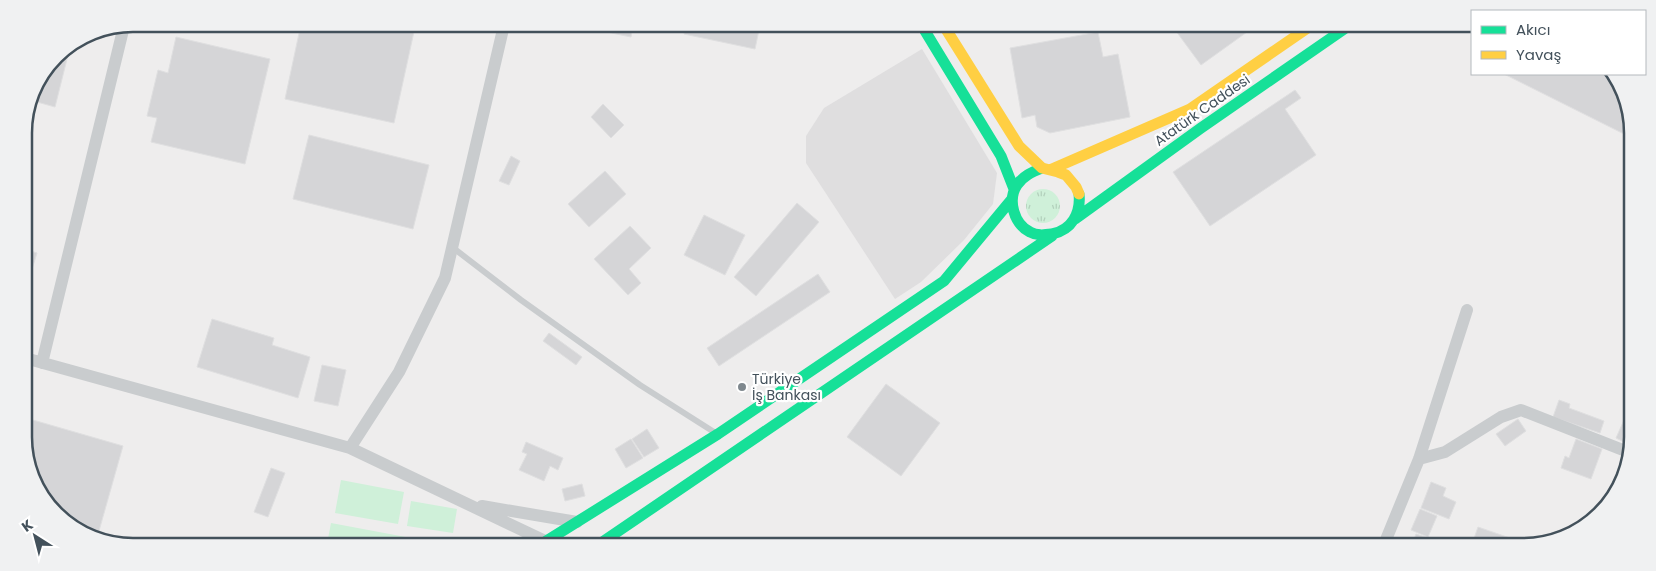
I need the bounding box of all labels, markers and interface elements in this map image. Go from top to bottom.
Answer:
legend [1471,10,1646,75]
text: Akıcı [1516,19,1550,40]
text: Yavaş [1516,44,1561,65]
street label: Atatürk Caddesi [1150,69,1254,151]
place label: Türkiye İş Bankası [752,369,821,405]
marker: Türkiye İş Bankası [736,381,748,393]
north arrow [10,511,60,561]
text: K [18,514,37,536]

